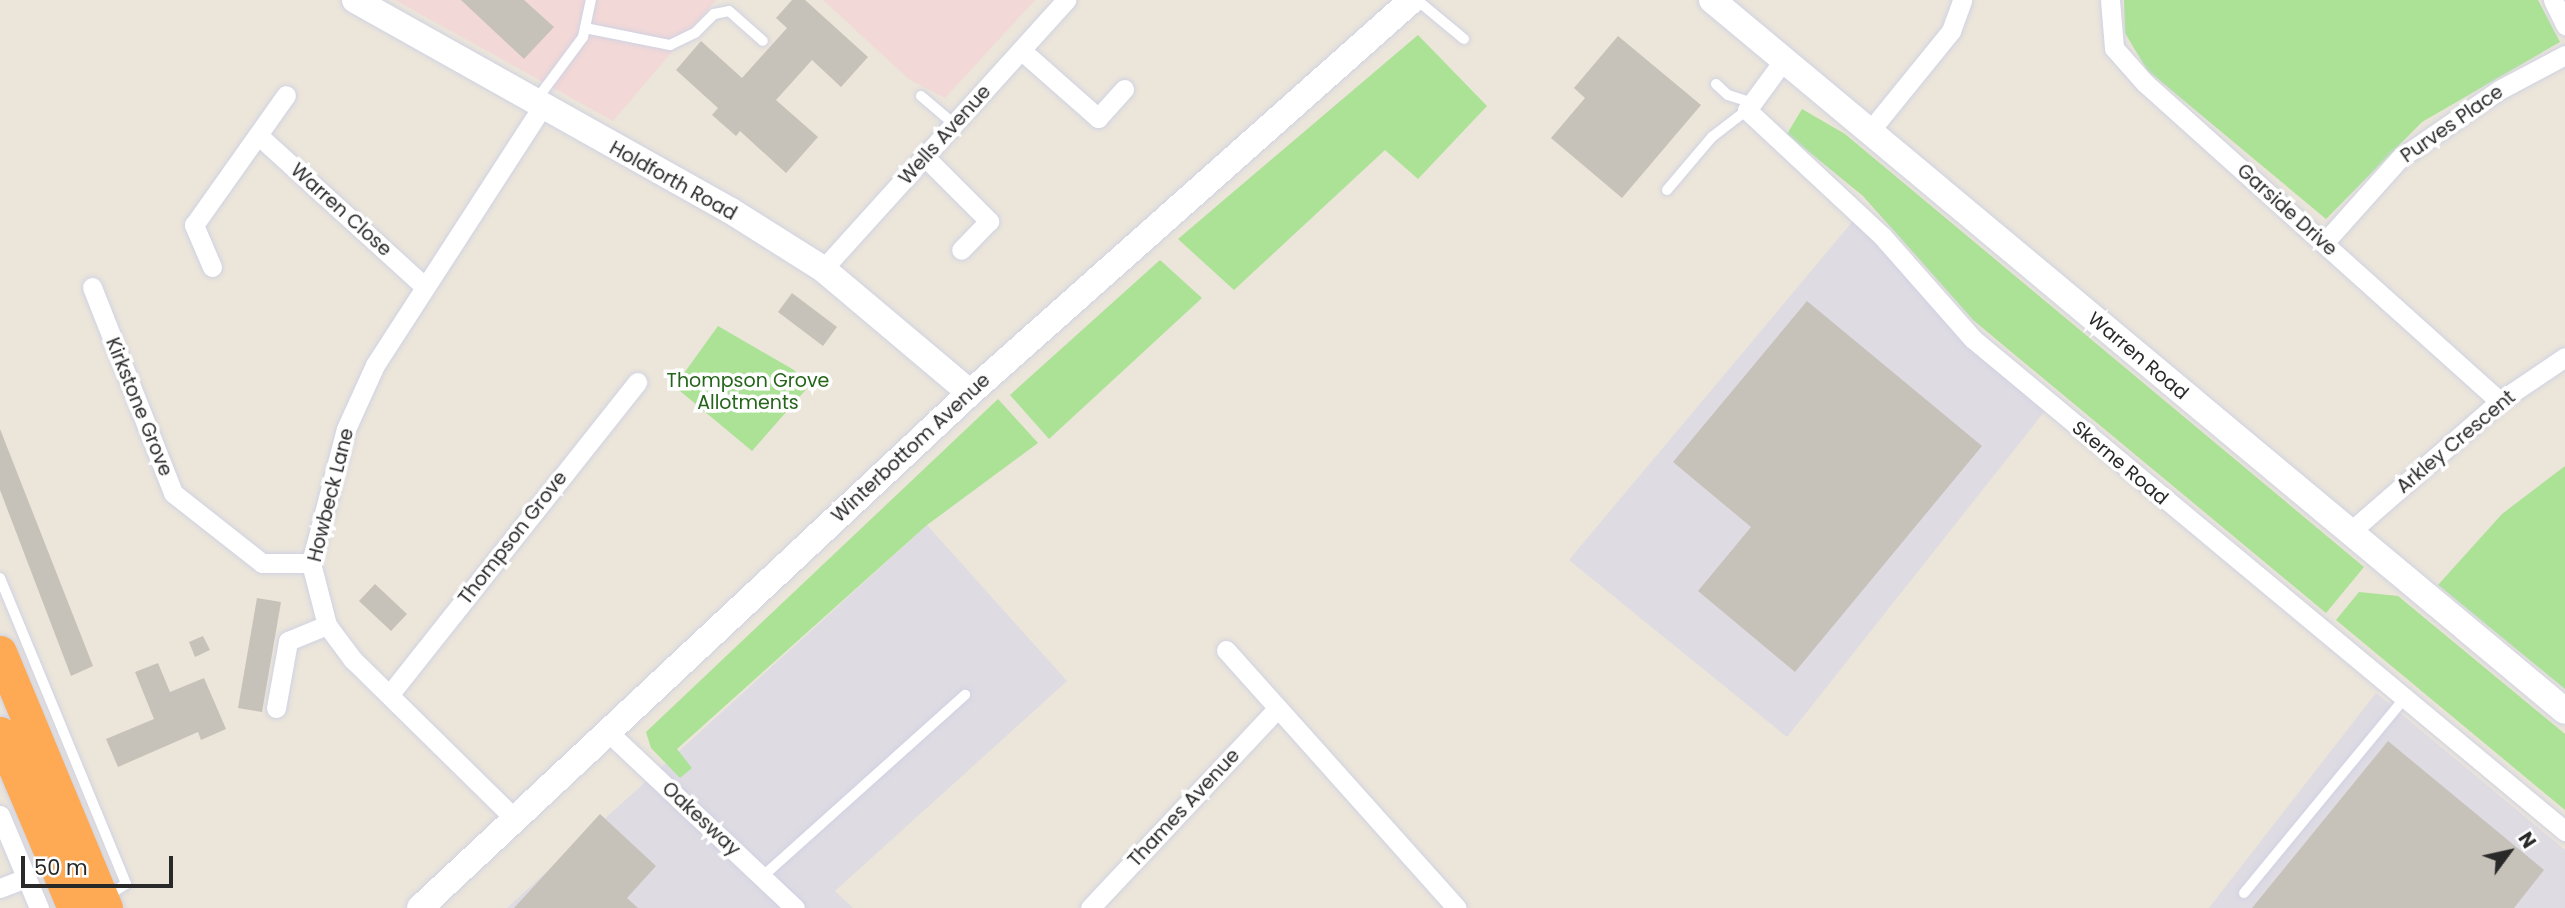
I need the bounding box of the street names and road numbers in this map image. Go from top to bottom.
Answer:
street label: Purves Place [2397,80,2507,168]
street label: Wells Avenue [894,81,996,189]
street label: Holdforth Road [605,137,741,225]
street label: Warren Close [286,159,396,261]
street label: Garside Drive [2232,159,2342,261]
street label: Warren Road [2083,307,2193,405]
street label: Kirkstone Grove [101,334,177,480]
street label: Winterbottom Avenue [827,369,995,527]
street label: Arkley Crescent [2392,386,2520,498]
street label: Skerne Road [2067,416,2173,510]
street label: Howbeck Lane [303,426,359,564]
street label: Thompson Grove [454,467,572,609]
street label: Thames Avenue [1124,744,1244,872]
street label: Oakesway [657,777,745,861]

